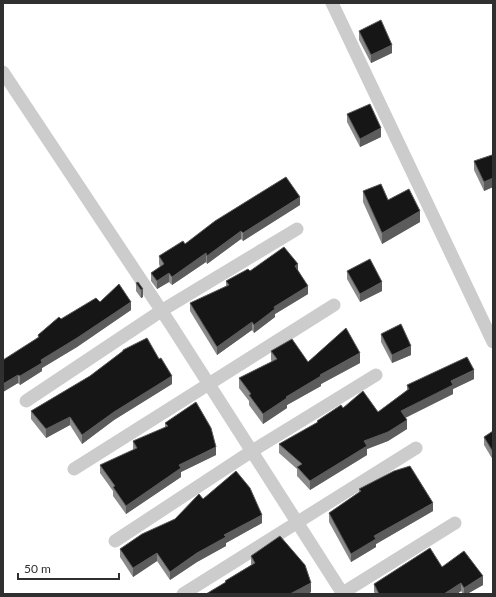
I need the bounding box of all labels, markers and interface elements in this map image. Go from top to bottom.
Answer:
scale bar [18,555,119,581]
text: 50 m [24,561,51,576]

